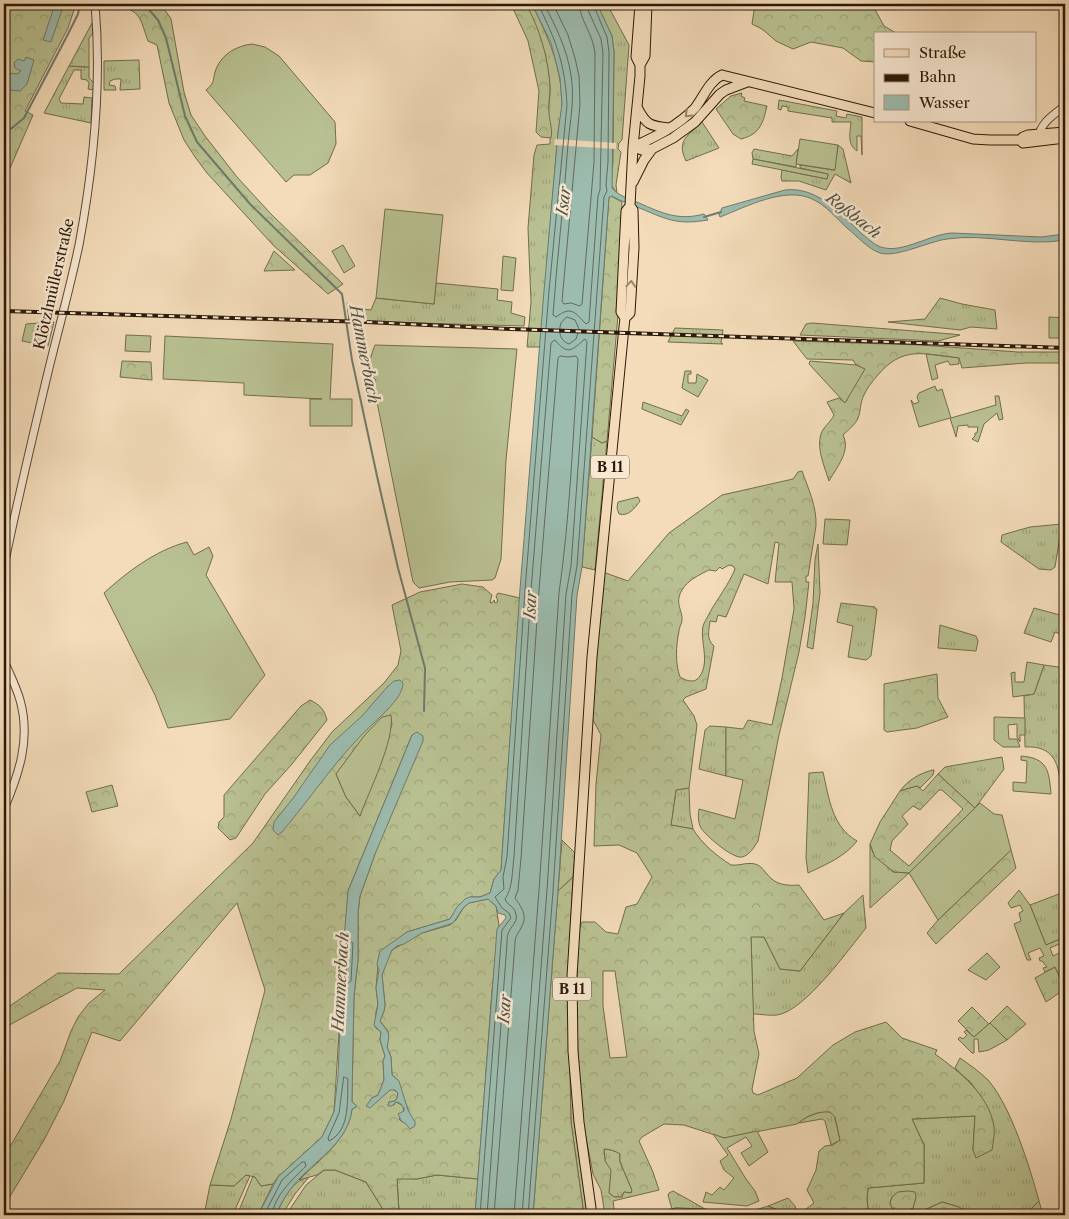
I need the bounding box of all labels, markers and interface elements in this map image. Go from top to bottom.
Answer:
legend [874,32,1036,122]
text: Straße [919,43,966,62]
text: Bahn [919,67,957,86]
text: Wasser [918,93,970,112]
one-way arrow [685,108,694,117]
water label: Isar [551,184,575,219]
water label: Roßbach [821,186,885,243]
street label: Klötzlmüllerstraße [29,216,78,351]
one-way arrow [626,280,637,288]
water label: Hammerbach [345,301,384,405]
road number: B 11 [591,456,629,478]
water label: Isar [519,588,541,622]
water label: Hammerbach [327,931,353,1035]
road number: B 11 [553,978,591,1001]
water label: Isar [493,992,515,1026]

